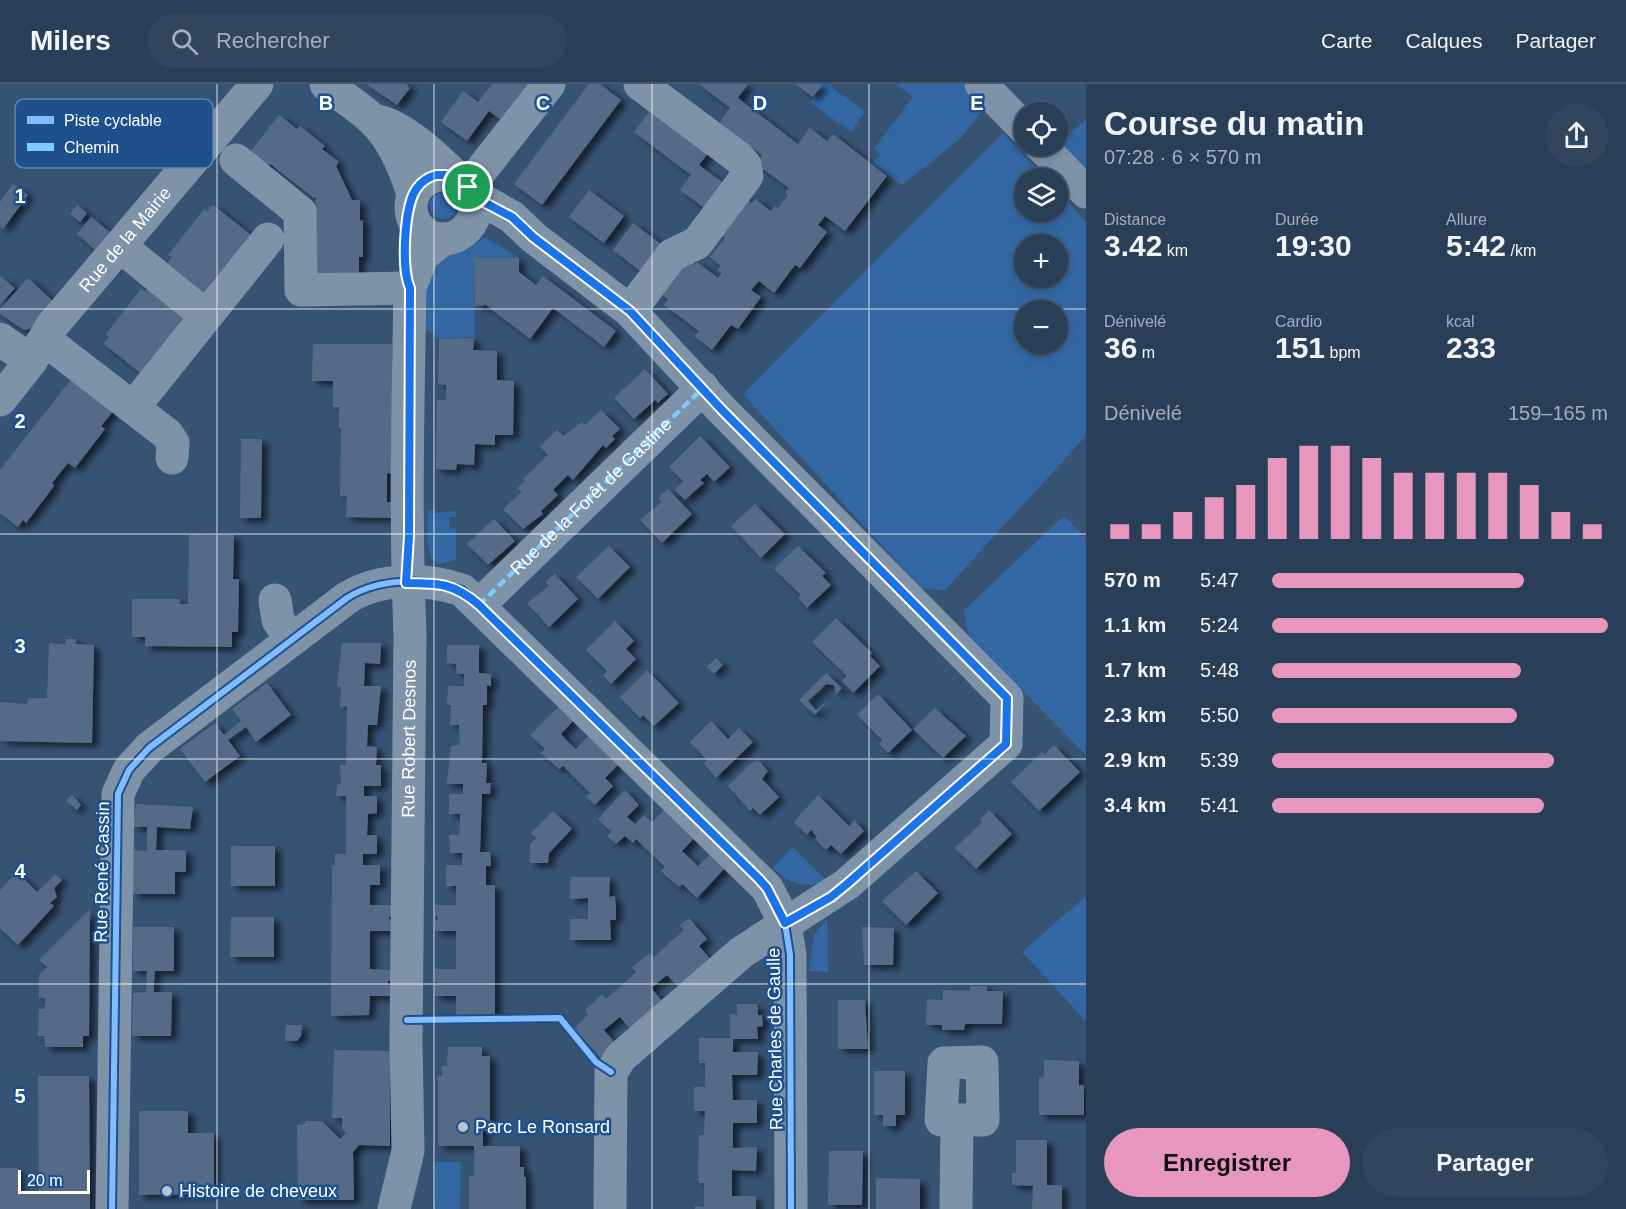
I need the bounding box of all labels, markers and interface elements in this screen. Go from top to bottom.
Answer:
search box [147,14,567,68]
text: Milers [30,25,111,56]
icon: search [168,25,201,58]
text: Rechercher [216,28,330,53]
text: Carte [1321,29,1372,52]
text: Calques [1405,29,1482,52]
text: Partager [1515,29,1596,52]
text: B [319,92,333,114]
text: C [536,92,550,114]
text: D [753,92,767,114]
text: E [970,92,984,114]
legend [15,99,213,168]
map controls [1014,102,1068,354]
button: locate [1014,102,1068,156]
button: share [1545,104,1608,167]
text: Course du matin [1104,105,1364,142]
text: Piste cyclable [64,112,162,129]
text: Chemin [64,139,119,156]
text: 07:28 · 6 × 570 m [1104,146,1261,168]
pin [442,161,493,212]
button: layers [1014,168,1068,222]
icon: arrive [451,170,484,203]
street label: Rue de la Mairie [75,183,175,296]
text: 1 [14,185,26,207]
text: Distance [1104,211,1166,228]
text: Durée [1275,211,1319,228]
text: Allure [1446,211,1487,228]
text: 3.42 [1104,229,1162,262]
text: 19:30 [1275,229,1352,262]
text: 5:42 [1446,229,1506,262]
button: + [1014,234,1068,288]
text: km [1162,242,1188,259]
text: /km [1506,242,1536,259]
button: − [1014,300,1068,354]
text: Dénivelé [1104,313,1166,330]
text: Cardio [1275,313,1322,330]
text: kcal [1446,313,1474,330]
text: 36 [1104,331,1137,364]
text: 151 [1275,331,1325,364]
text: 233 [1446,331,1496,364]
text: m [1137,344,1155,361]
text: bpm [1325,344,1361,361]
text: Dénivelé [1104,402,1182,424]
text: 159–165 m [1508,402,1608,424]
text: 2 [14,410,26,432]
street label: Rue de la Forêt de Gastine [506,414,676,579]
text: 570 m [1104,569,1161,591]
text: 5:47 [1200,569,1239,591]
text: 1.1 km [1104,614,1166,636]
text: 5:24 [1200,614,1239,636]
text: 3 [14,635,26,657]
text: 1.7 km [1104,659,1166,681]
text: 5:48 [1200,659,1239,681]
street label: Rue Robert Desnos [398,660,420,818]
text: 2.3 km [1104,704,1166,726]
text: 5:50 [1200,704,1239,726]
text: 2.9 km [1104,749,1166,771]
text: 5:39 [1200,749,1239,771]
text: 3.4 km [1104,794,1166,816]
text: 5:41 [1200,794,1239,816]
street label: Rue René Cassin [91,801,113,943]
text: 4 [14,860,26,882]
street label: Rue Charles de Gaulle [763,948,787,1130]
text: 5 [14,1085,26,1107]
place label: Parc Le Ronsard [475,1117,610,1137]
marker: Parc Le Ronsard [456,1120,470,1134]
button: Enregistrer [1104,1128,1350,1197]
button: Partager [1362,1128,1608,1197]
scale bar [18,1167,90,1194]
text: 20 m [27,1172,63,1189]
place label: Histoire de cheveux [179,1181,337,1201]
marker: Histoire de cheveux [160,1184,174,1198]

